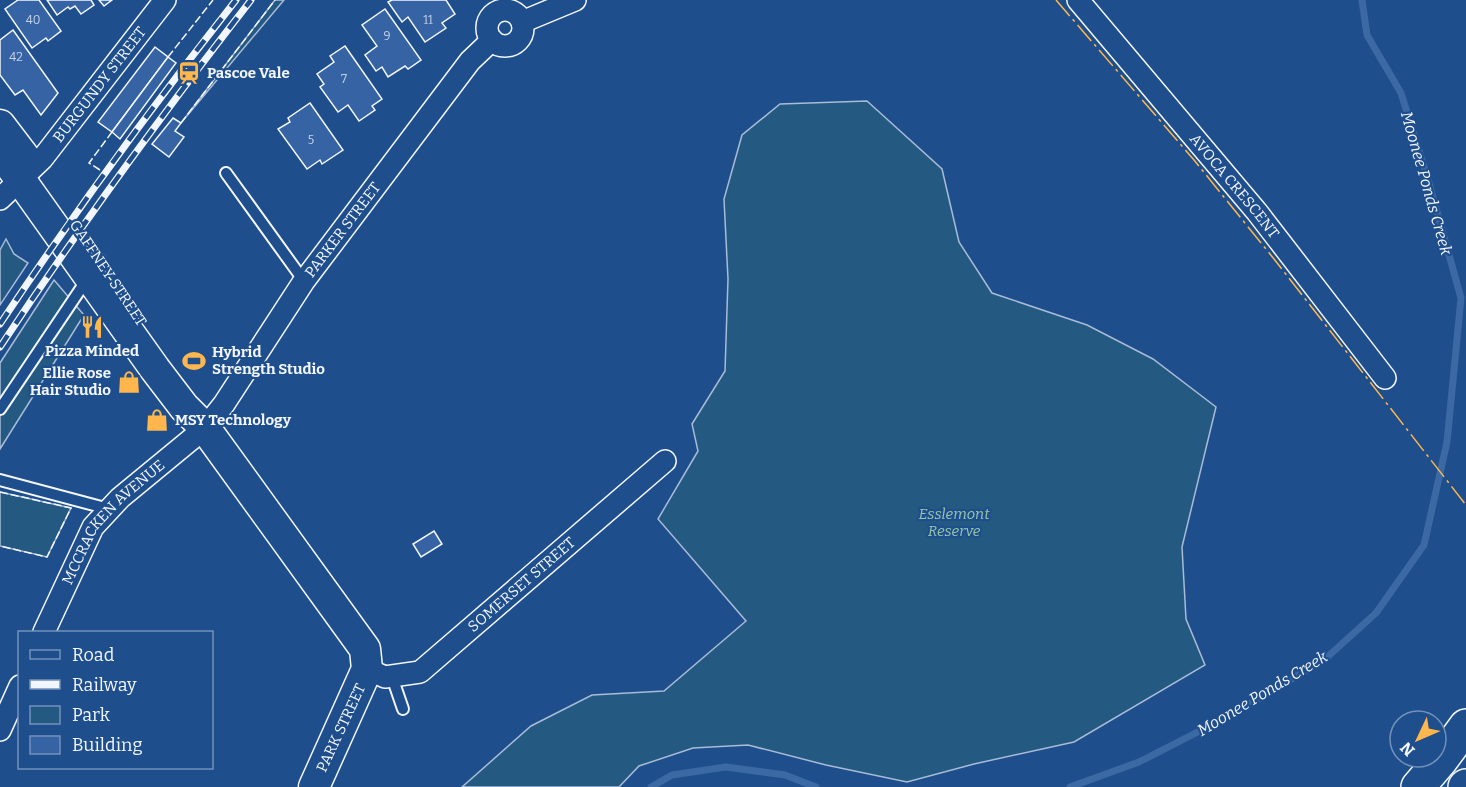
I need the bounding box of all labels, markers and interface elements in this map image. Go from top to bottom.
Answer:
house number: 40 [26,13,40,27]
house number: 11 [423,13,433,27]
street label: BURGUNDY STREET [49,23,150,146]
house number: 9 [383,29,391,43]
house number: 42 [9,50,23,64]
station icon: Pascoe Vale [176,60,202,86]
place label: Pascoe Vale [207,64,290,82]
house number: 7 [341,72,347,86]
water label: Moonee Ponds Creek [1397,109,1456,257]
street label: AVOCA CRESCENT [1186,130,1283,242]
house number: 5 [308,133,314,147]
street label: PARKER STREET [301,179,384,281]
street label: GAFFNEY STREET [66,216,150,330]
restaurant icon: Pizza Minded [79,314,105,340]
place label: Pizza Minded [45,342,139,360]
place label: Hybrid Strength Studio [212,343,325,378]
sports icon: Hybrid Strength Studio [181,348,207,374]
place label: Ellie Rose Hair Studio [30,364,111,399]
shop icon: Ellie Rose Hair Studio [116,369,142,395]
shop icon: MSY Technology [144,407,170,433]
place label: MSY Technology [175,411,292,429]
street label: MCCRACKEN AVENUE [58,456,168,587]
park label: Esslemont Reserve [919,505,990,540]
street label: SOMERSET STREET [464,533,579,636]
legend [18,631,213,769]
text: Road [72,644,115,666]
water label: Moonee Ponds Creek [1194,647,1331,740]
text: Railway [72,674,137,696]
street label: PARK STREET [313,681,369,775]
text: Park [72,704,111,726]
north arrow [1388,709,1448,769]
text: Building [72,734,143,756]
text: N [1396,738,1419,760]

